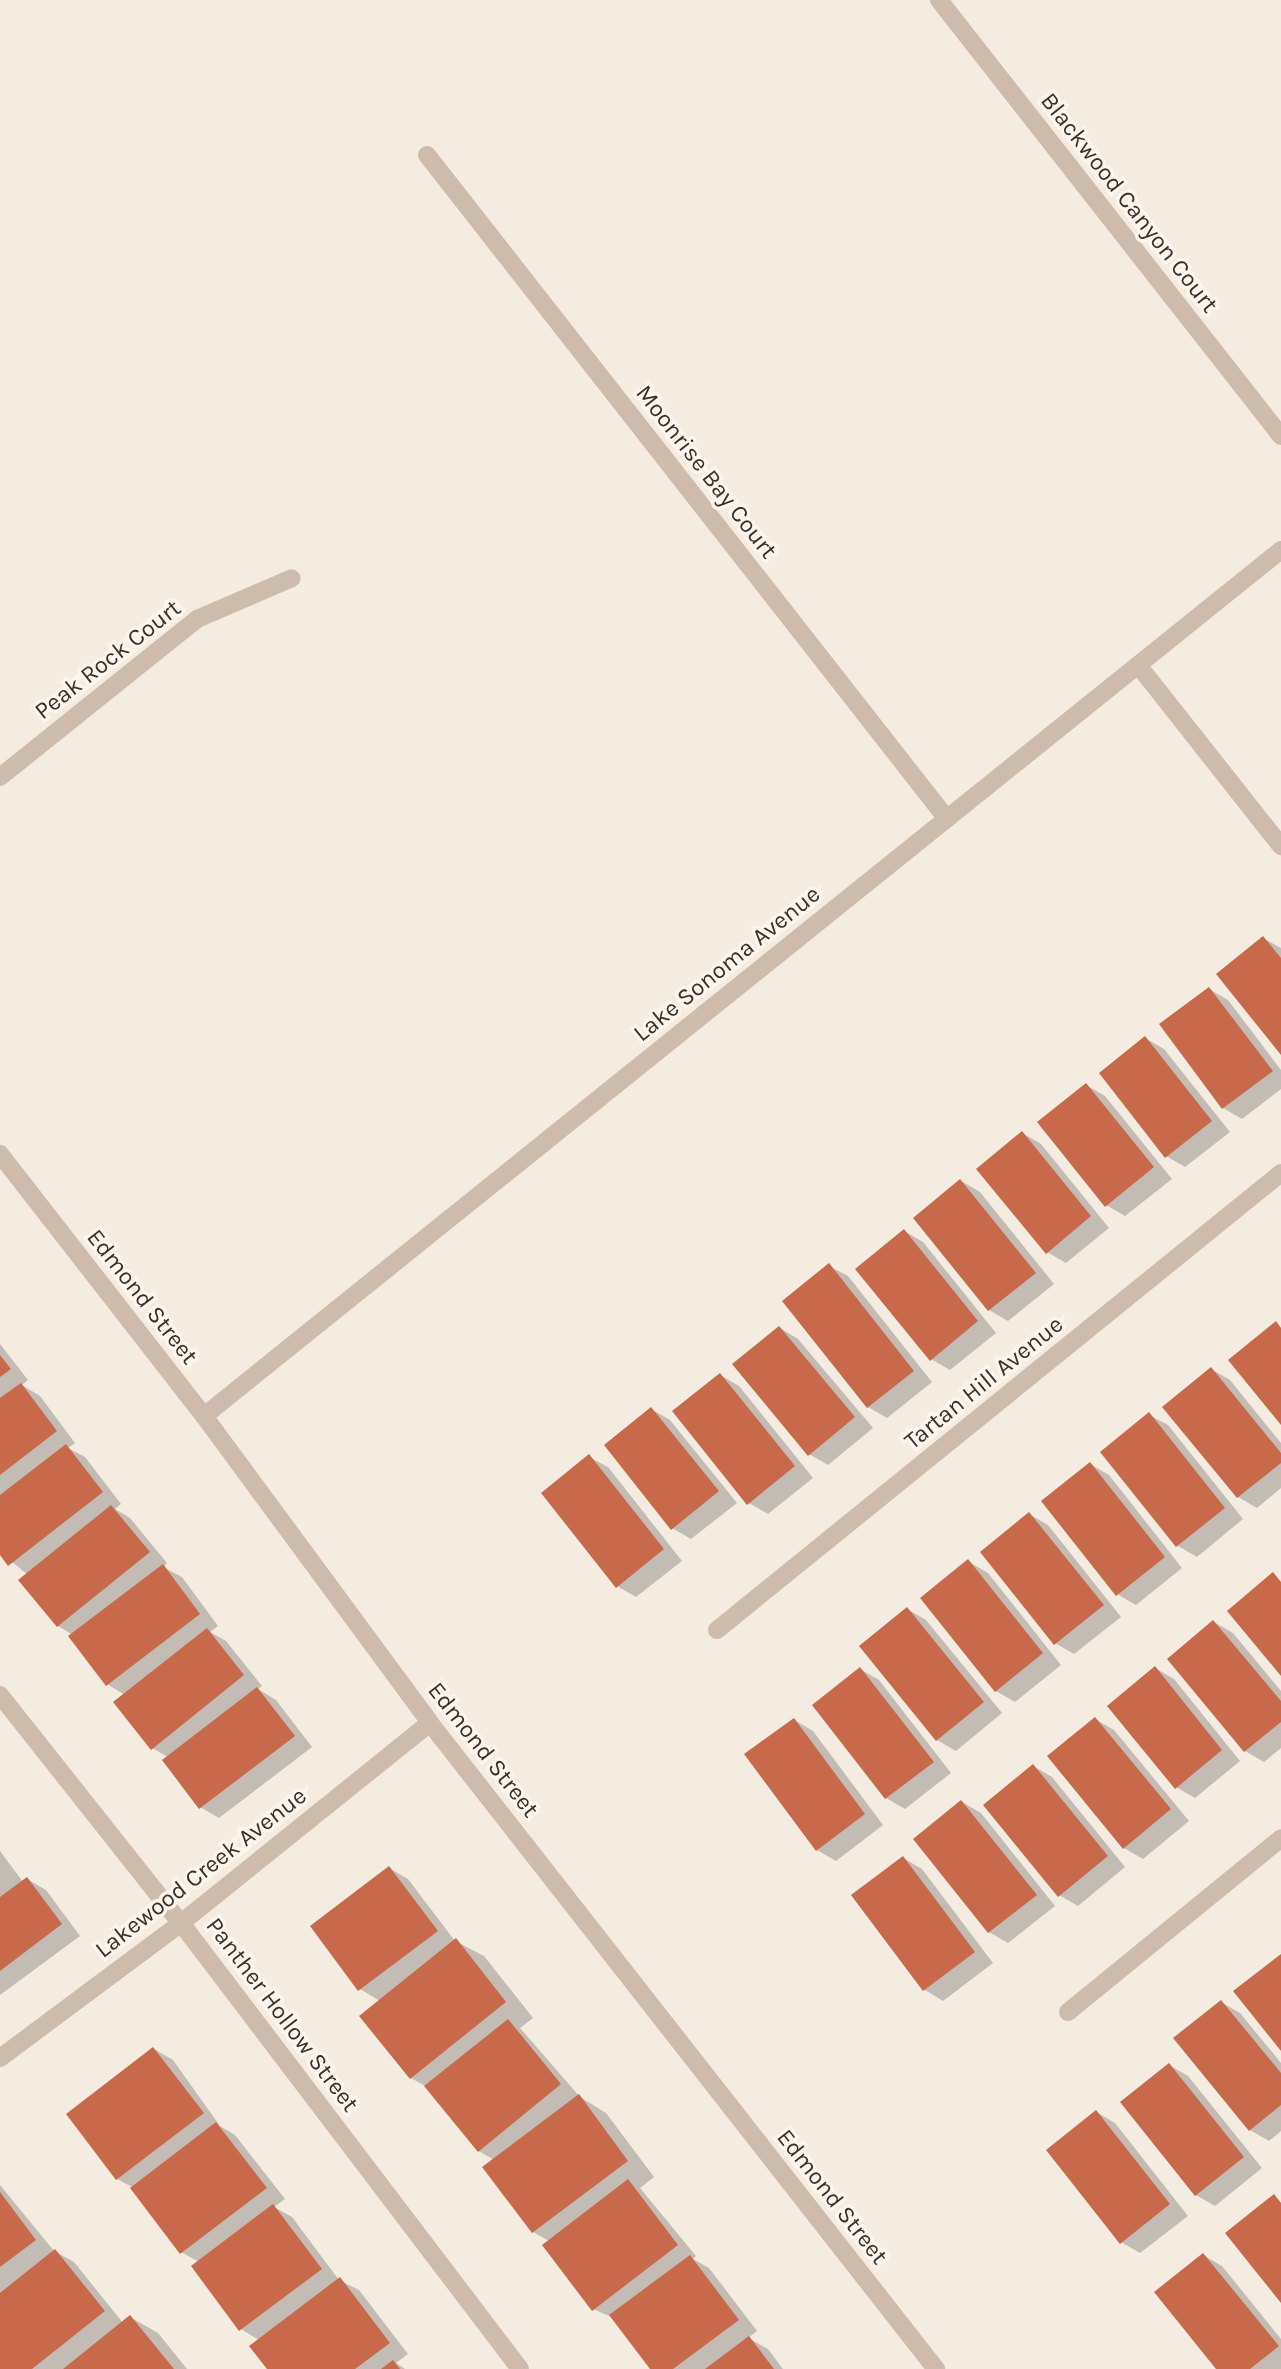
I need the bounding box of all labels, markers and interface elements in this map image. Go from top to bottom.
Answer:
street label: Blackwood Canyon Court [1034,87,1224,319]
street label: Moonrise Bay Court [629,379,783,565]
street label: Peak Rock Court [29,594,187,726]
street label: Lake Sonoma Avenue [628,880,826,1048]
street label: Edmond Street [80,1224,204,1370]
street label: Tartan Hill Avenue [899,1310,1069,1456]
street label: Edmond Street [421,1677,545,1823]
street label: Lakewood Creek Avenue [90,1782,312,1964]
street label: Panther Hollow Street [200,1912,364,2118]
street label: Edmond Street [770,2124,894,2270]

